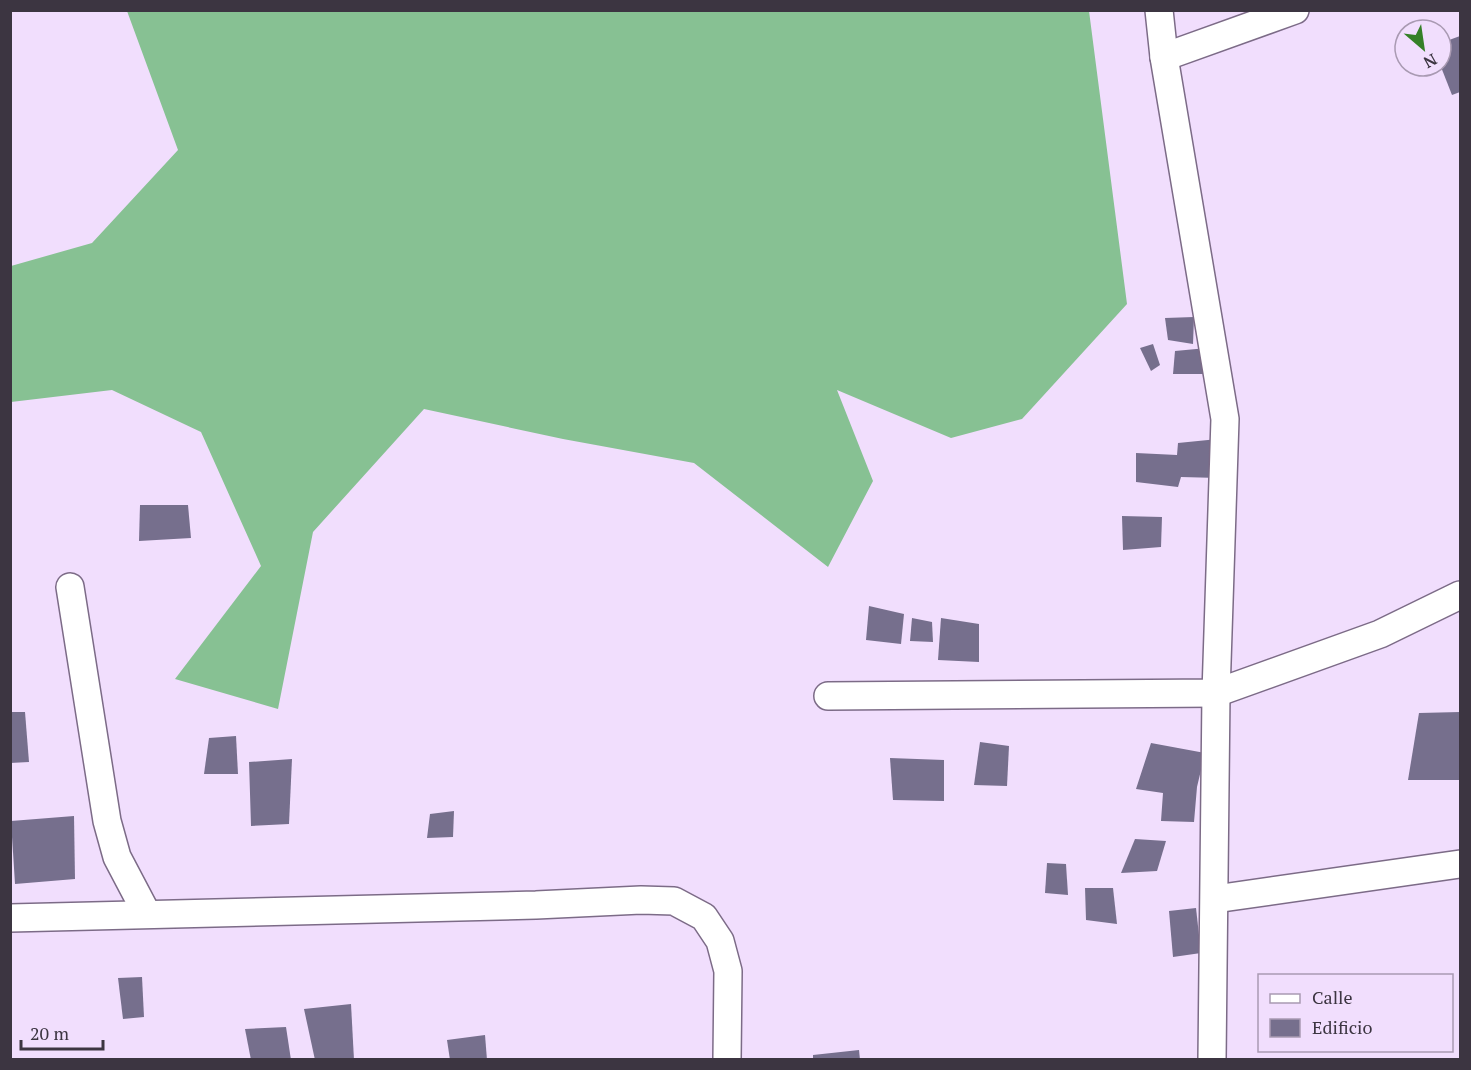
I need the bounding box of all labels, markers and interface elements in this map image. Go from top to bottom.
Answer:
north arrow [1393,18,1453,78]
text: N [1420,49,1441,74]
legend [1258,974,1453,1052]
text: Calle [1312,985,1353,1009]
scale bar [21,1013,104,1051]
text: Edificio [1312,1015,1372,1039]
text: 20 m [30,1021,70,1045]

